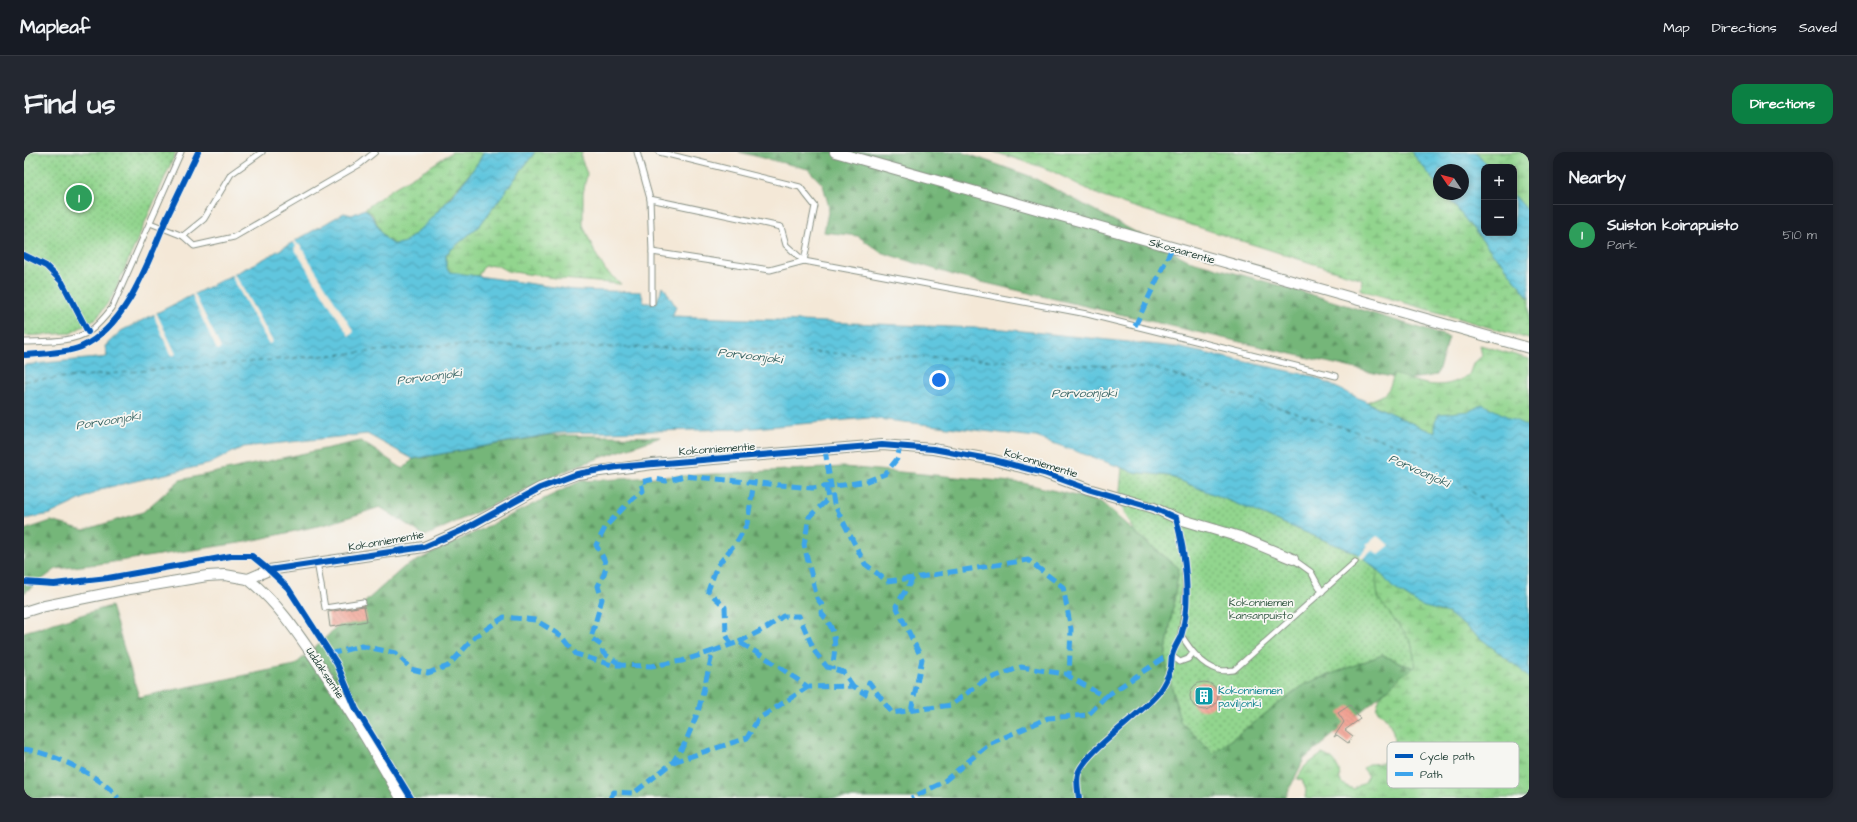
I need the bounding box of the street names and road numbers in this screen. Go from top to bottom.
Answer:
street label: Sikosaarentie [1147,234,1217,268]
street label: Kokonniementie [678,439,756,459]
street label: Kokonniementie [1002,445,1080,481]
street label: Kokonniementie [347,527,425,555]
street label: Uddaksentie [302,644,348,702]

